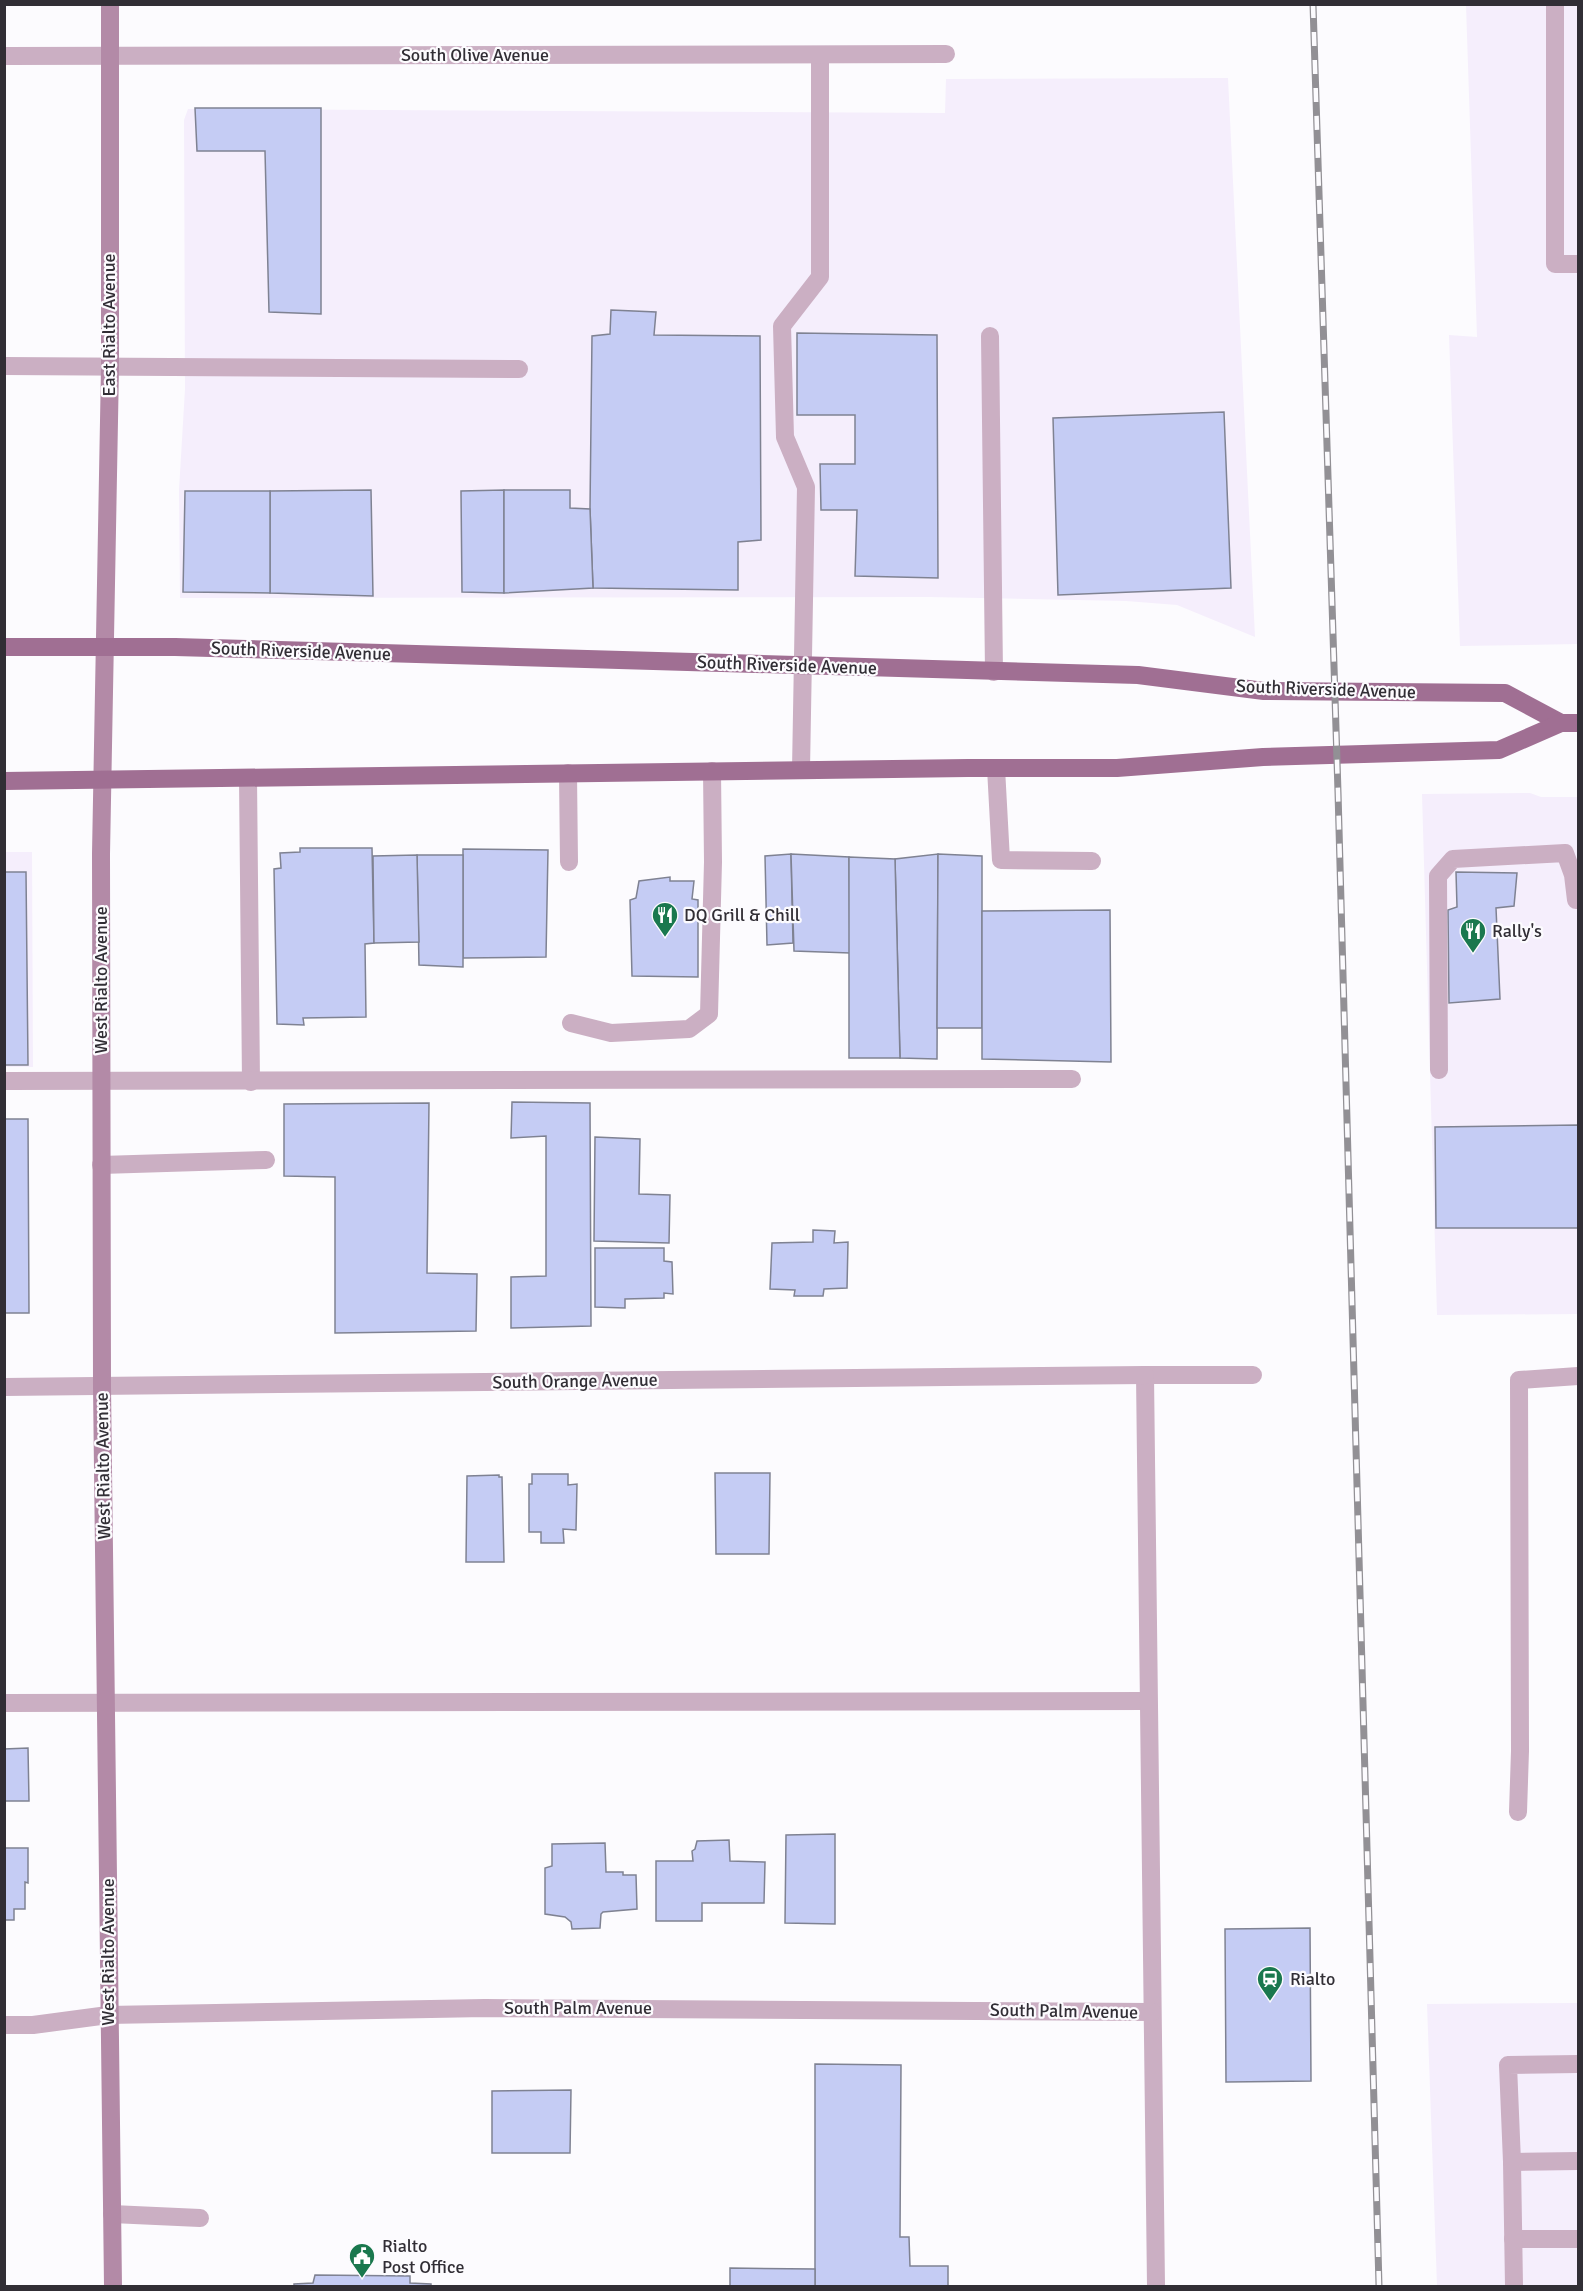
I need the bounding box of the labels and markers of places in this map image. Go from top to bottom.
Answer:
restaurant icon: DQ Grill & Chill [650,900,680,938]
place label: DQ Grill & Chill [684,904,800,926]
restaurant icon: Rally's [1458,916,1488,954]
place label: Rally's [1492,920,1542,942]
station icon: Rialto [1255,1964,1285,2002]
place label: Rialto [1290,1968,1335,1990]
place label: Rialto Post Office [382,2235,464,2278]
public building icon: Rialto Post Office [347,2241,377,2279]

